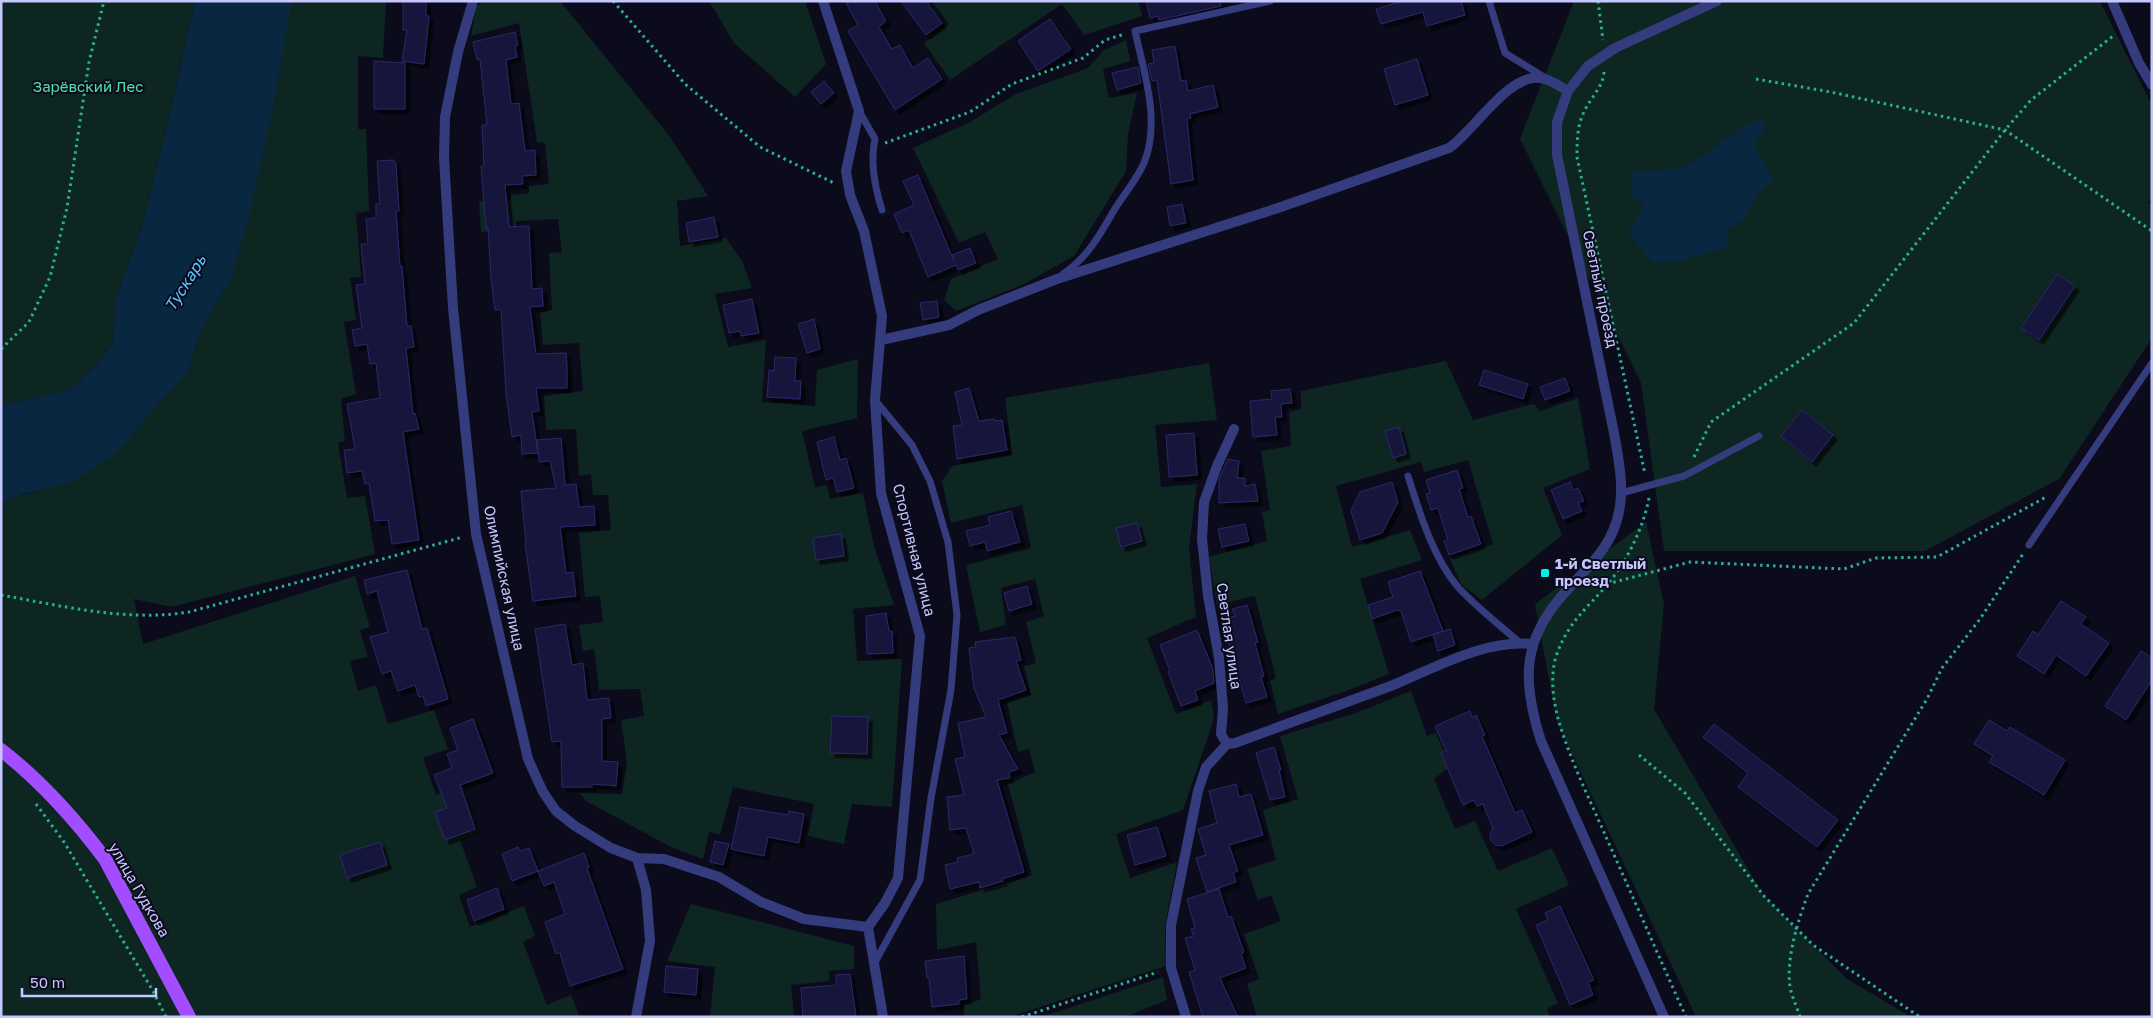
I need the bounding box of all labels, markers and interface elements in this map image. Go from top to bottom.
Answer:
park label: Зарёвский Лес [33,77,143,95]
street label: Светлый проезд [1580,228,1622,349]
water label: Тускарь [160,251,210,315]
street label: Спортивная улица [890,482,940,618]
street label: Олимпийская улица [481,504,529,652]
place label: 1-й Светлый проезд [1555,554,1646,589]
marker: 1-й Светлый проезд [1539,567,1551,579]
street label: Светлая улица [1214,581,1246,690]
street label: улица Гудкова [106,839,174,940]
scale bar [22,966,156,998]
text: 50 m [30,973,65,991]

